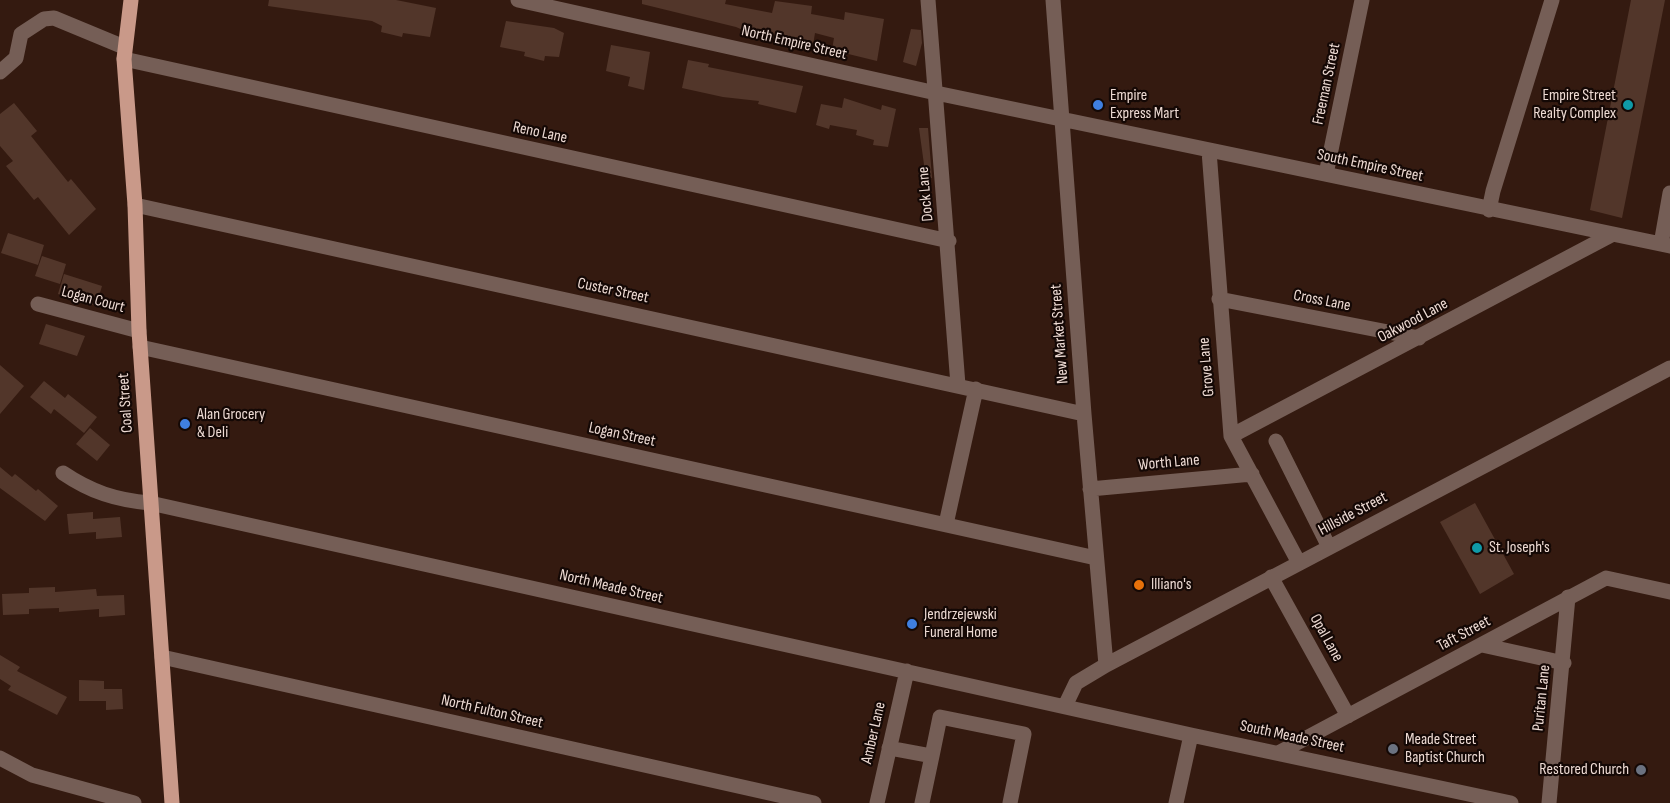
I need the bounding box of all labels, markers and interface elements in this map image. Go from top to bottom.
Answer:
street label: North Empire Street [740,22,848,64]
street label: Freeman Street [1309,41,1345,127]
place label: Empire Express Mart [1110,86,1179,124]
place label: Empire Street Realty Complex [1533,86,1616,124]
marker: Empire Express Mart [1091,98,1105,112]
marker: Empire Street Realty Complex [1621,98,1635,112]
street label: Reno Lane [511,118,569,148]
street label: South Empire Street [1315,145,1425,187]
street label: Dock Lane [914,166,938,222]
street label: Custer Street [576,274,650,308]
street label: Logan Court [59,282,127,318]
street label: New Market Street [1047,284,1073,384]
street label: Cross Lane [1292,286,1352,316]
street label: Oakwood Lane [1375,294,1451,348]
street label: Grove Lane [1195,337,1219,397]
street label: Coal Street [114,373,138,433]
place label: Alan Grocery & Deli [197,405,265,443]
marker: Alan Grocery & Deli [178,417,192,431]
street label: Logan Street [587,419,657,451]
street label: Worth Lane [1138,451,1200,475]
street label: Hillside Street [1315,488,1391,540]
place label: St. Joseph's [1489,538,1550,558]
marker: St. Joseph's [1470,541,1484,555]
street label: North Meade Street [558,566,664,608]
place label: Illiano's [1151,575,1191,595]
marker: Illiano's [1132,578,1146,592]
place label: Jendrzejewski Funeral Home [924,605,998,643]
street label: Opal Lane [1305,611,1347,665]
street label: Taft Street [1434,612,1494,656]
marker: Jendrzejewski Funeral Home [905,617,919,631]
street label: Puritan Lane [1529,664,1555,732]
street label: North Fulton Street [439,691,545,733]
street label: Amber Lane [858,700,890,766]
street label: South Meade Street [1238,717,1346,757]
place label: Meade Street Baptist Church [1405,730,1485,768]
marker: Meade Street Baptist Church [1386,742,1400,756]
place label: Restored Church [1539,760,1629,780]
marker: Restored Church [1634,763,1648,777]

